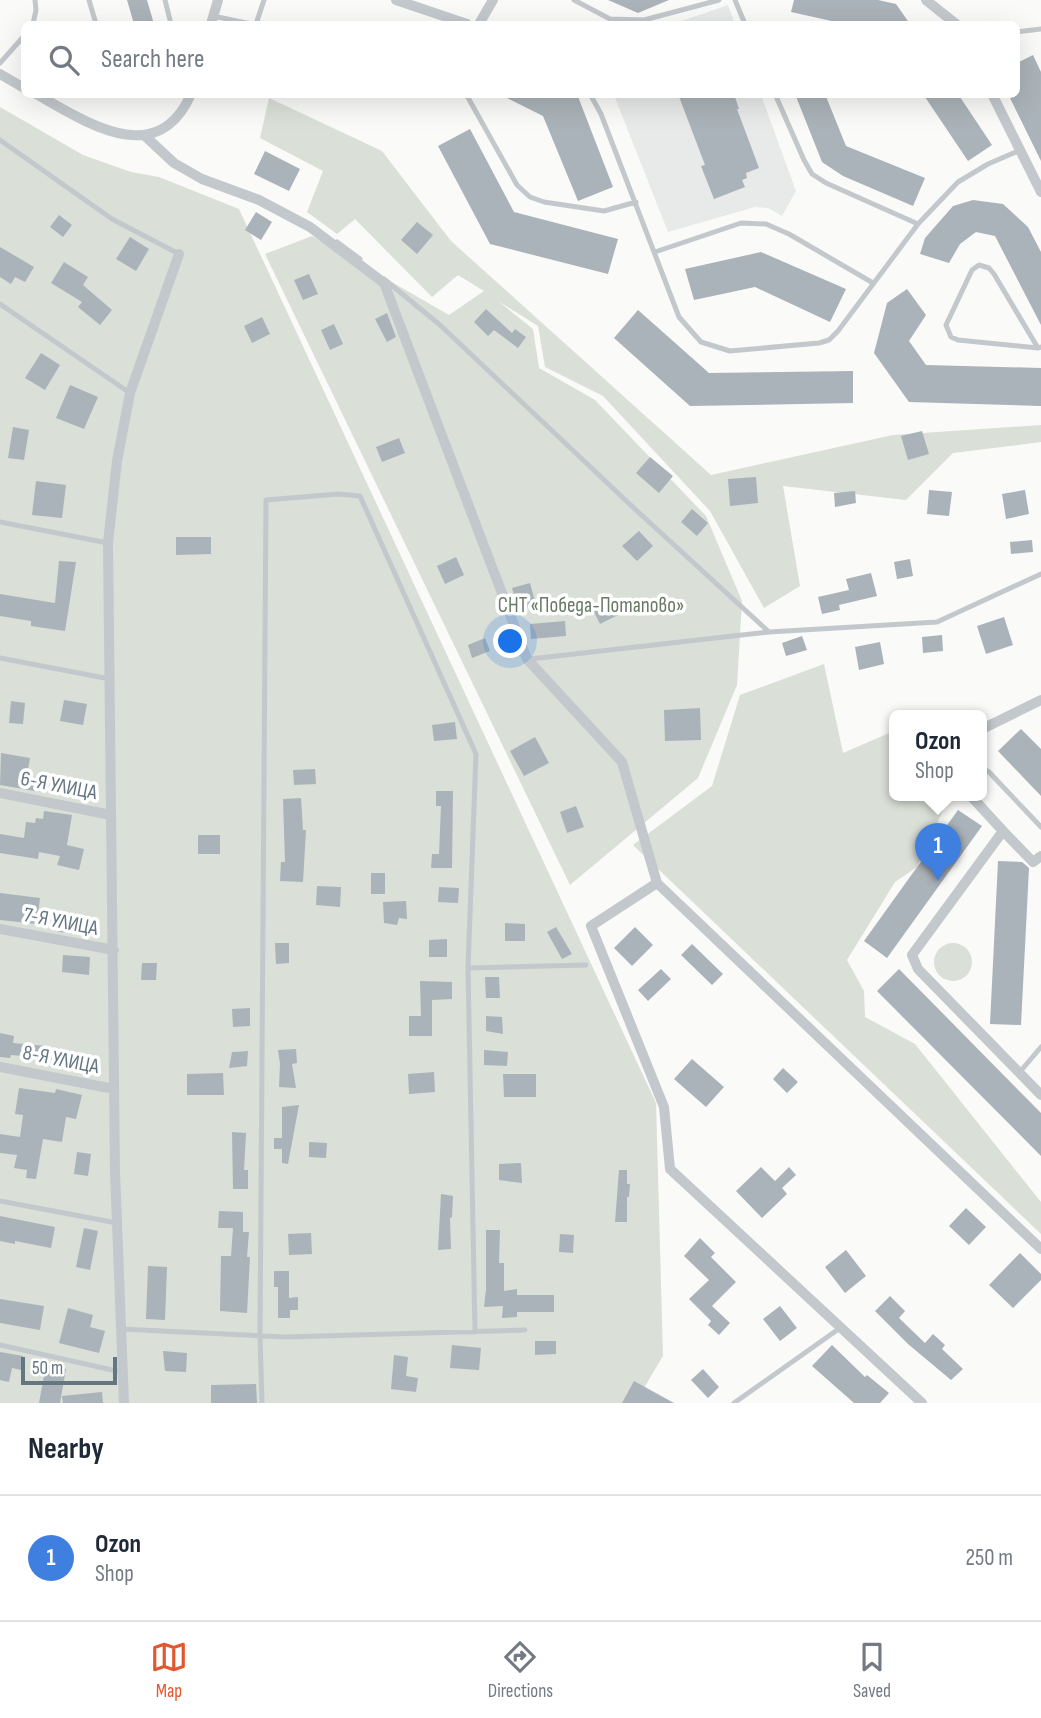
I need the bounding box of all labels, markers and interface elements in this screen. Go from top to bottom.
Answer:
search box [21,21,1020,98]
icon: search [45,41,83,79]
text: Search here [101,44,204,75]
park label: СНТ «Победа-Потапово» [498,593,684,618]
your location [493,624,527,658]
popup [889,710,987,801]
text: Ozon [915,726,961,757]
text: Shop [915,757,954,785]
street label: 6-Я УЛИЦА [19,766,100,805]
pin: 1 [915,823,961,881]
street label: 7-Я УЛИЦА [21,902,101,941]
street label: 8-Я УЛИЦА [21,1040,102,1079]
scale bar [21,1354,117,1386]
text: 50 m [32,1357,63,1380]
text: Nearby [28,1431,104,1467]
text: Ozon [95,1529,141,1560]
text: 1 [46,1544,56,1572]
text: 250 m [966,1544,1013,1572]
text: Shop [95,1560,134,1588]
tab: Map [150,1638,188,1703]
tab: Directions [488,1638,553,1703]
tab: Saved [853,1638,891,1703]

